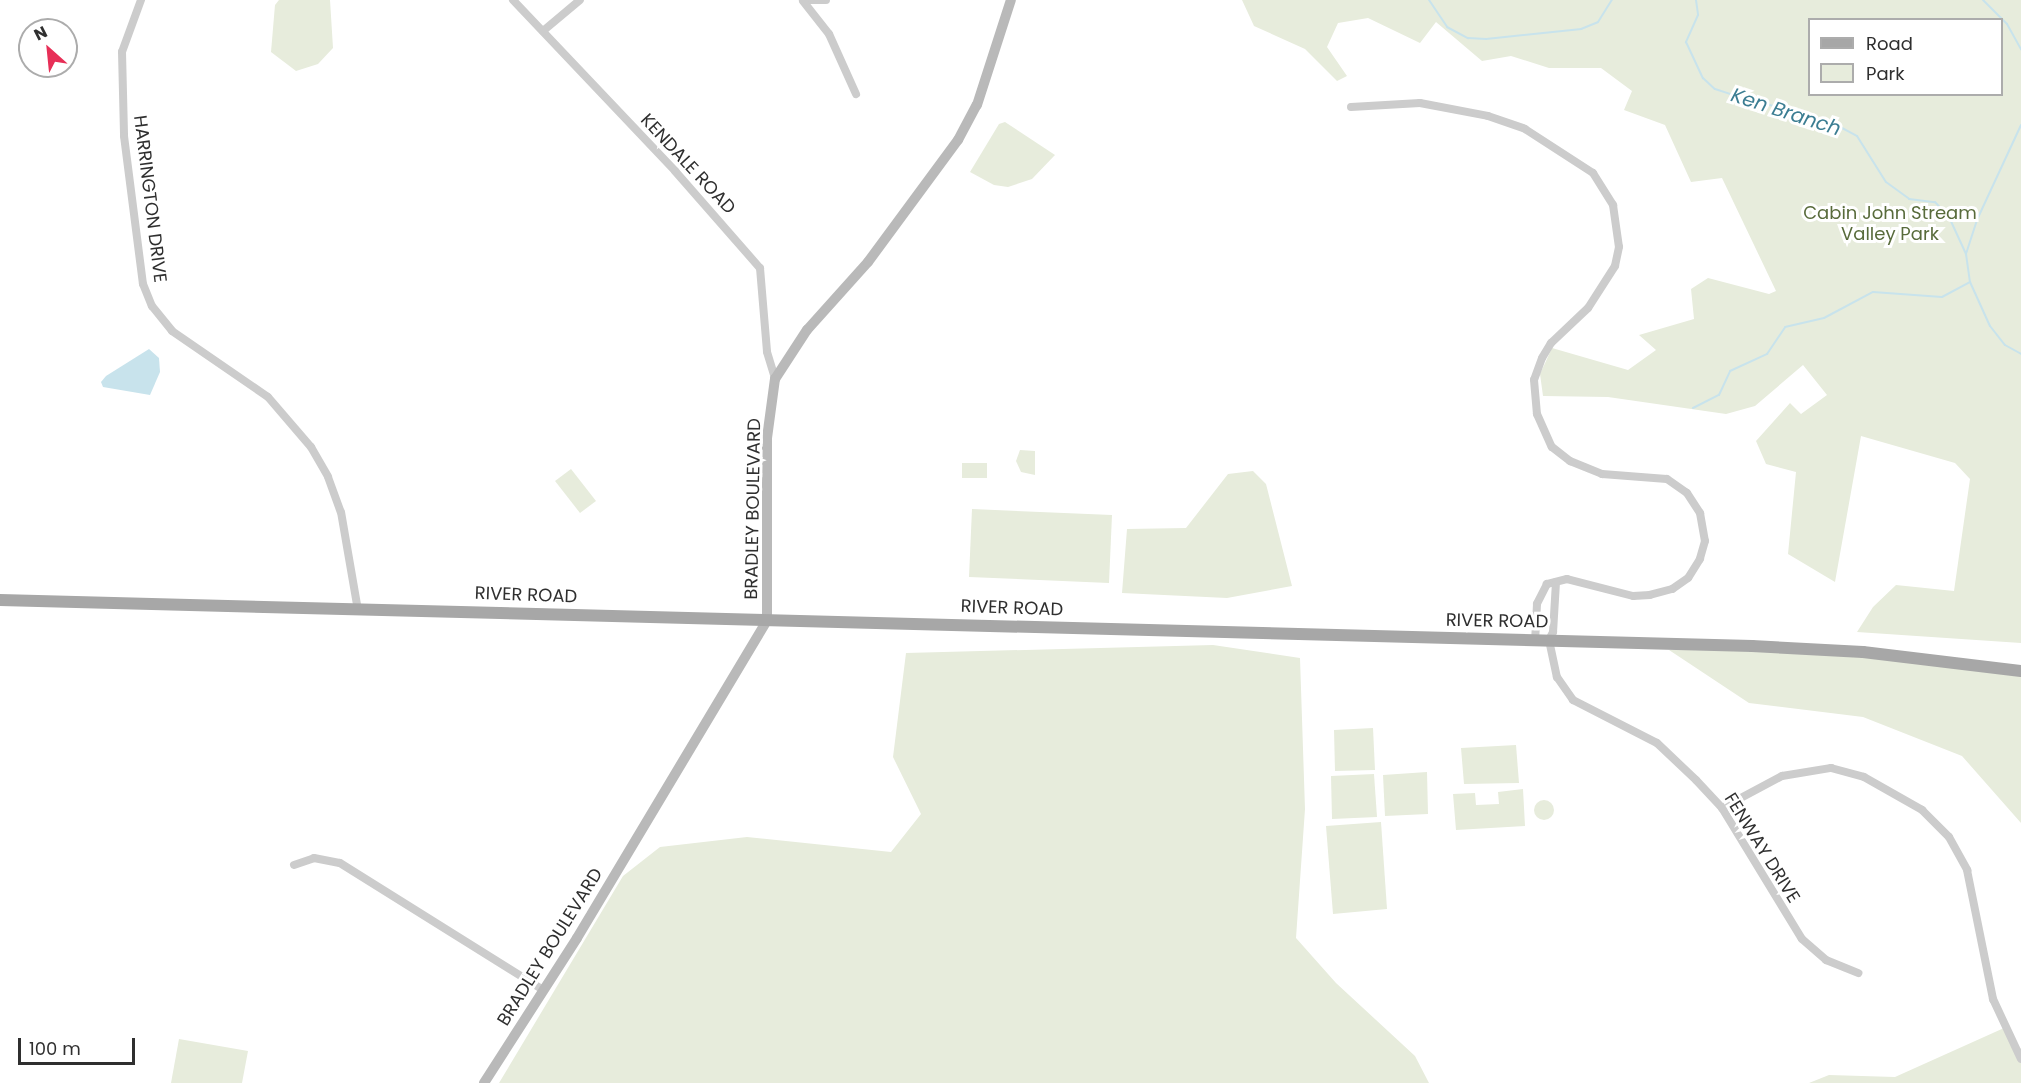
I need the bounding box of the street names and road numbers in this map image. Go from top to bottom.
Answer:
street label: KENDALE ROAD [636,109,740,219]
street label: HARRINGTON DRIVE [129,114,171,284]
street label: BRADLEY BOULEVARD [741,418,765,600]
street label: RIVER ROAD [474,582,578,608]
street label: RIVER ROAD [960,595,1064,621]
street label: RIVER ROAD [1446,609,1548,633]
street label: FENWAY DRIVE [1720,789,1804,907]
street label: BRADLEY BOULEVARD [493,864,607,1030]

